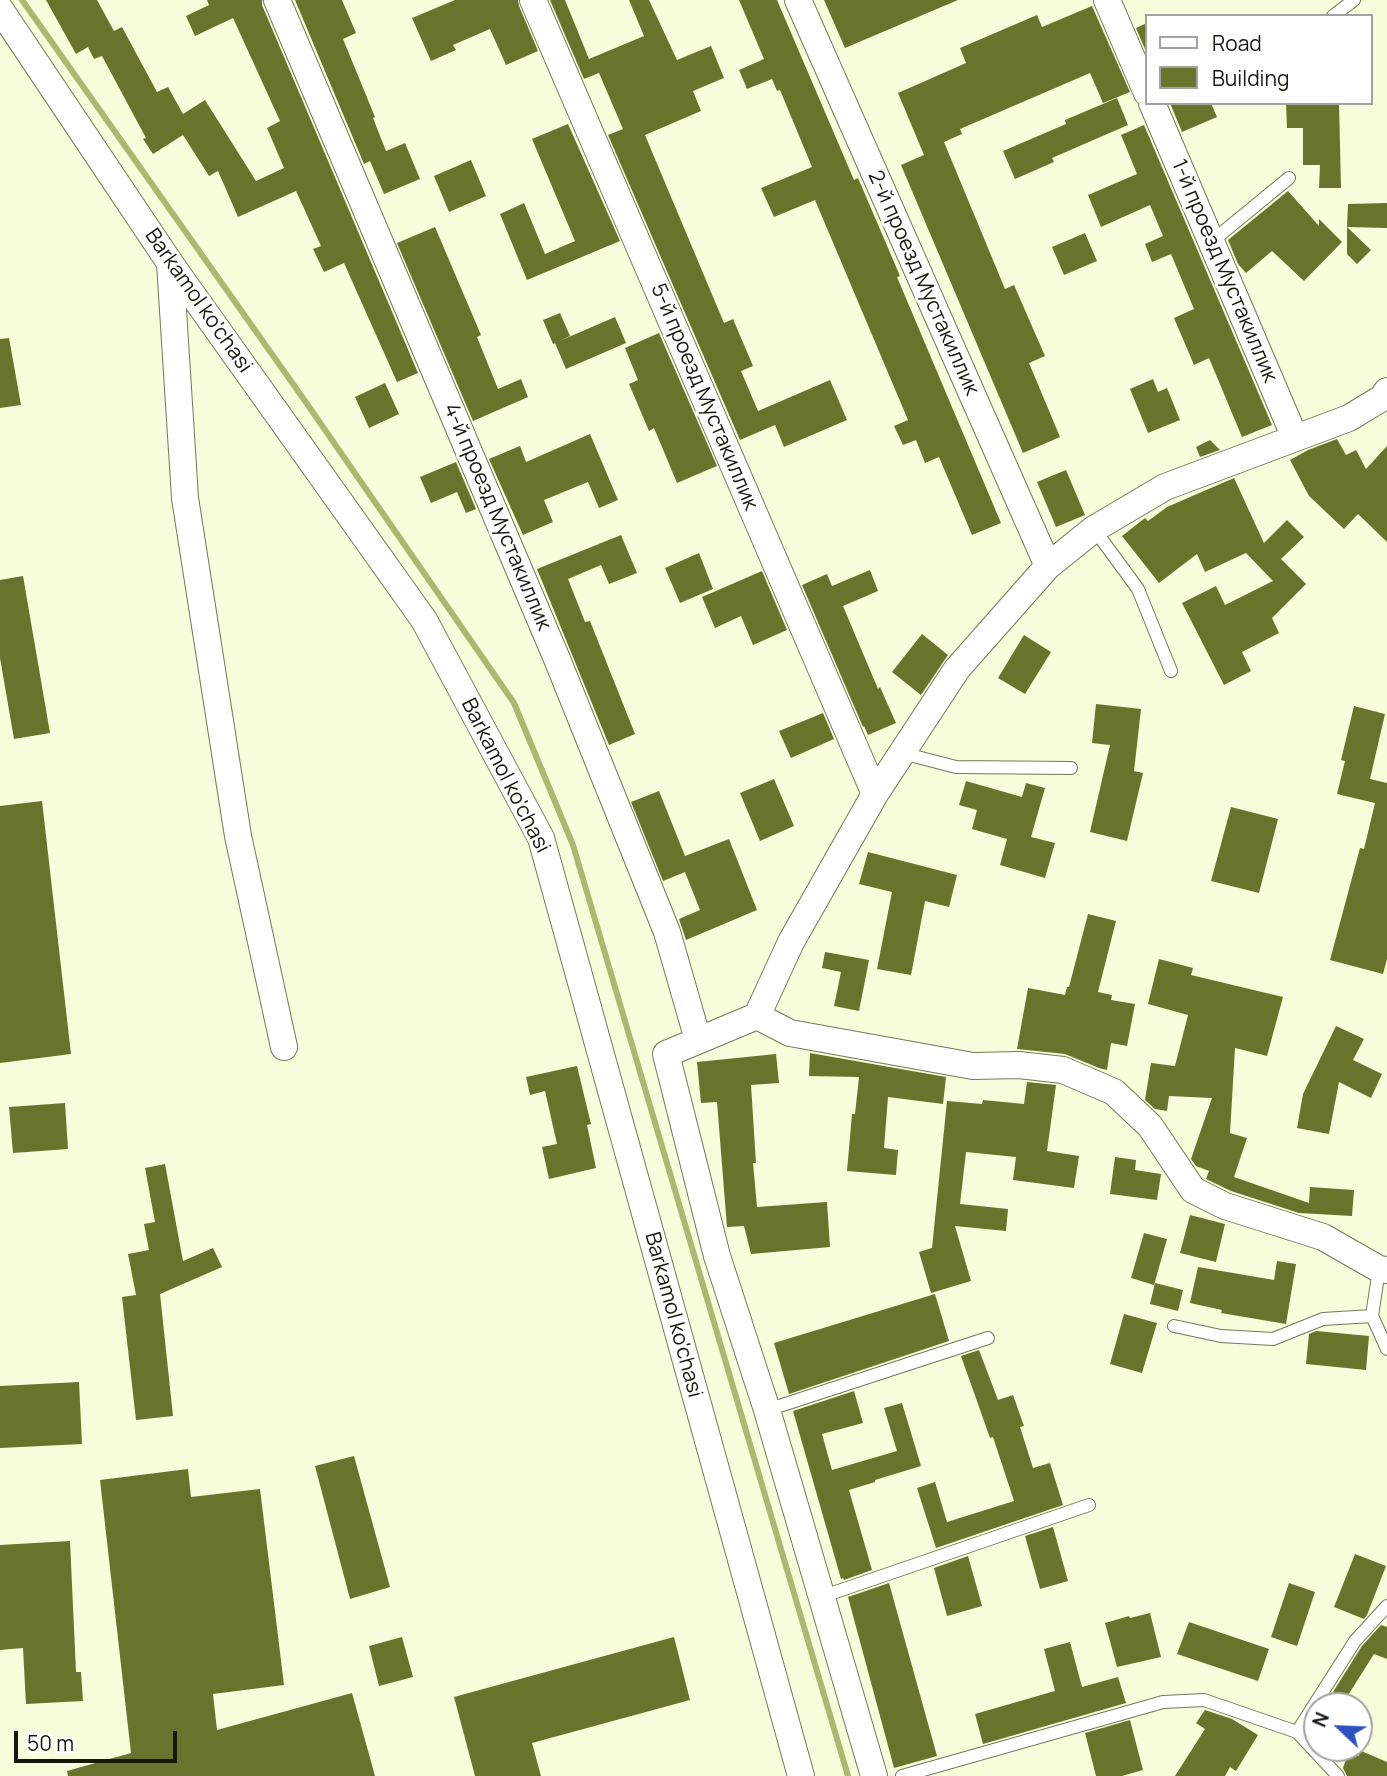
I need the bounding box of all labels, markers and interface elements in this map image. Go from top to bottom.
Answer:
legend [1146,14,1373,105]
text: Road [1212,29,1262,57]
text: Building [1212,64,1289,92]
street label: 1-й проезд Мустакиллик [1166,156,1282,386]
street label: 2-й проезд Мустакиллик [862,167,984,399]
street label: Barkamol ko'chasi [139,224,257,378]
street label: 5-й проезд Мустакиллик [645,280,763,514]
street label: 4-й проезд Мустакиллик [438,400,556,634]
street label: Barkamol ko'chasi [455,694,555,858]
street label: Barkamol ko'chasi [639,1230,707,1400]
north arrow [1303,1692,1373,1762]
text: N [1306,1708,1335,1731]
scale bar [18,1716,180,1760]
text: 50 m [27,1729,74,1757]

